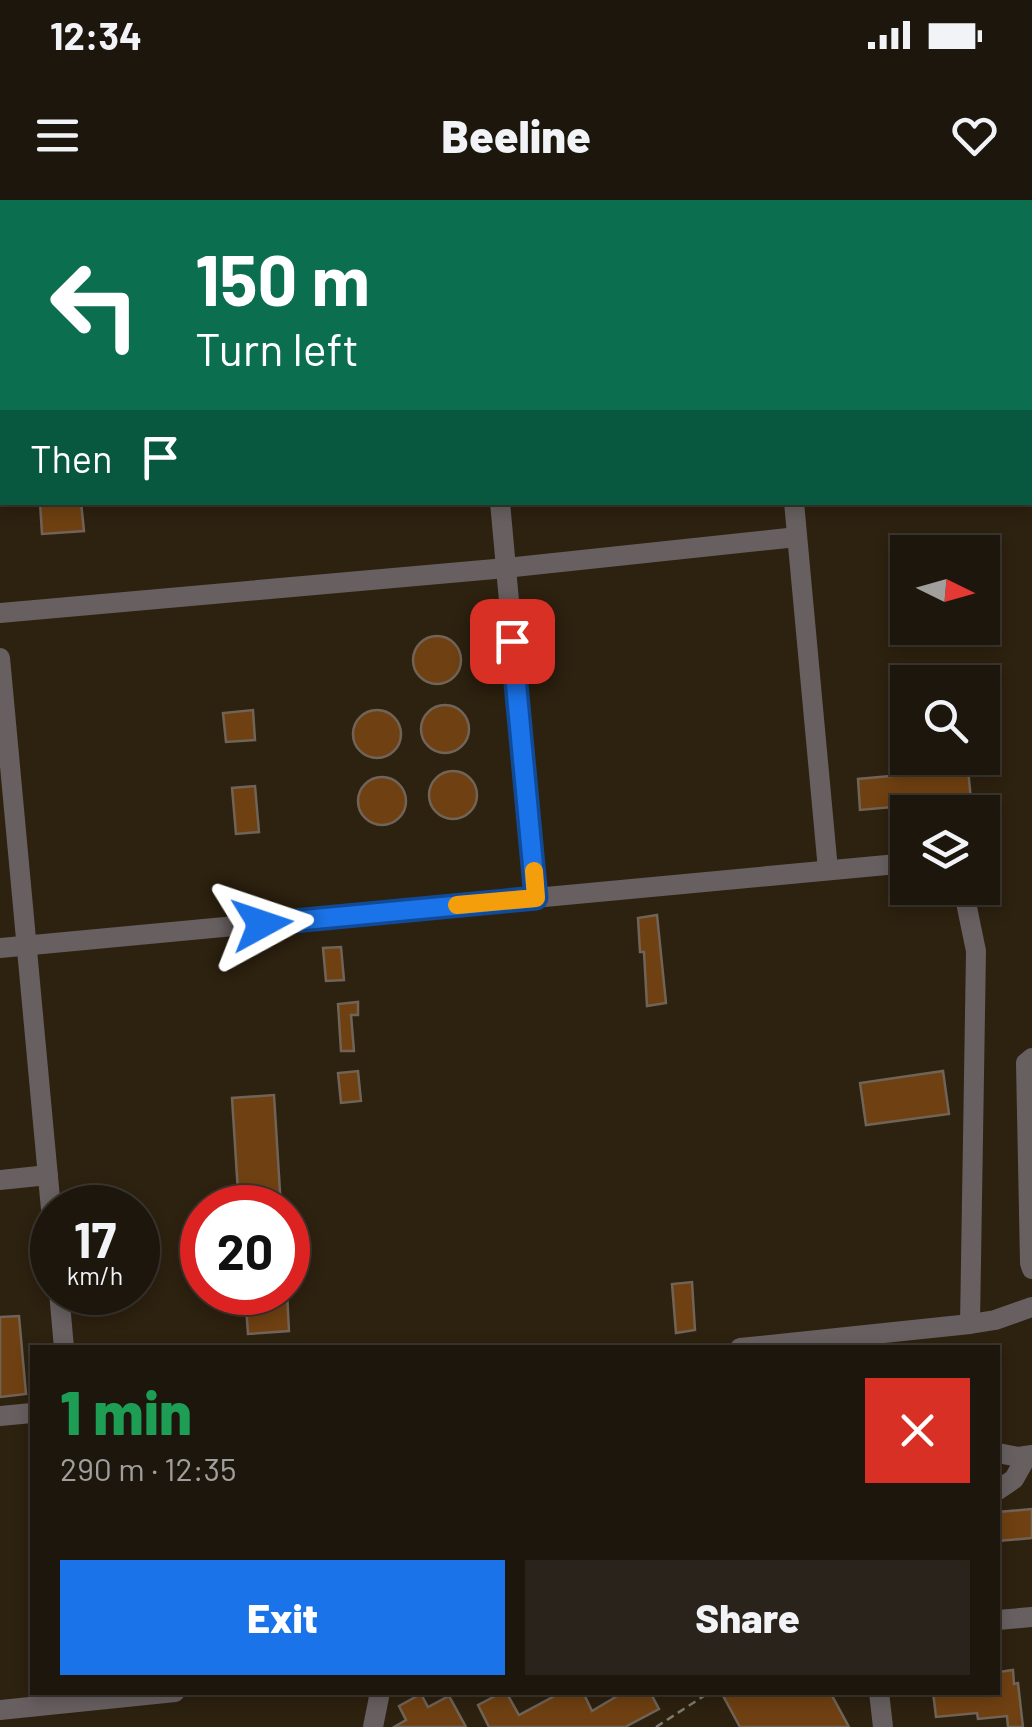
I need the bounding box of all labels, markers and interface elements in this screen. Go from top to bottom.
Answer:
text: 12:34 [50,12,142,58]
icon: menu [30,108,85,163]
text: Beeline [441,108,591,162]
icon: heart [947,108,1002,163]
text: 150 m [195,236,370,320]
icon: left [30,240,160,370]
text: Turn left [195,321,359,375]
icon: arrive [133,430,188,485]
text: Then [30,435,113,481]
north arrow [890,535,1000,645]
map controls [890,535,1000,905]
pin [470,599,555,684]
icon: arrive [485,614,540,669]
button: search [890,665,1000,775]
button: layers [890,795,1000,905]
position arrow [210,872,314,976]
speed limit sign: 20 [180,1185,310,1315]
text: 17 [74,1208,116,1268]
text: km/h [67,1260,123,1290]
text: 1 min [60,1375,192,1447]
button: close [865,1378,970,1483]
text: 290 m · 12:35 [60,1449,236,1487]
button: Exit [60,1560,505,1675]
button: Share [525,1560,970,1675]

